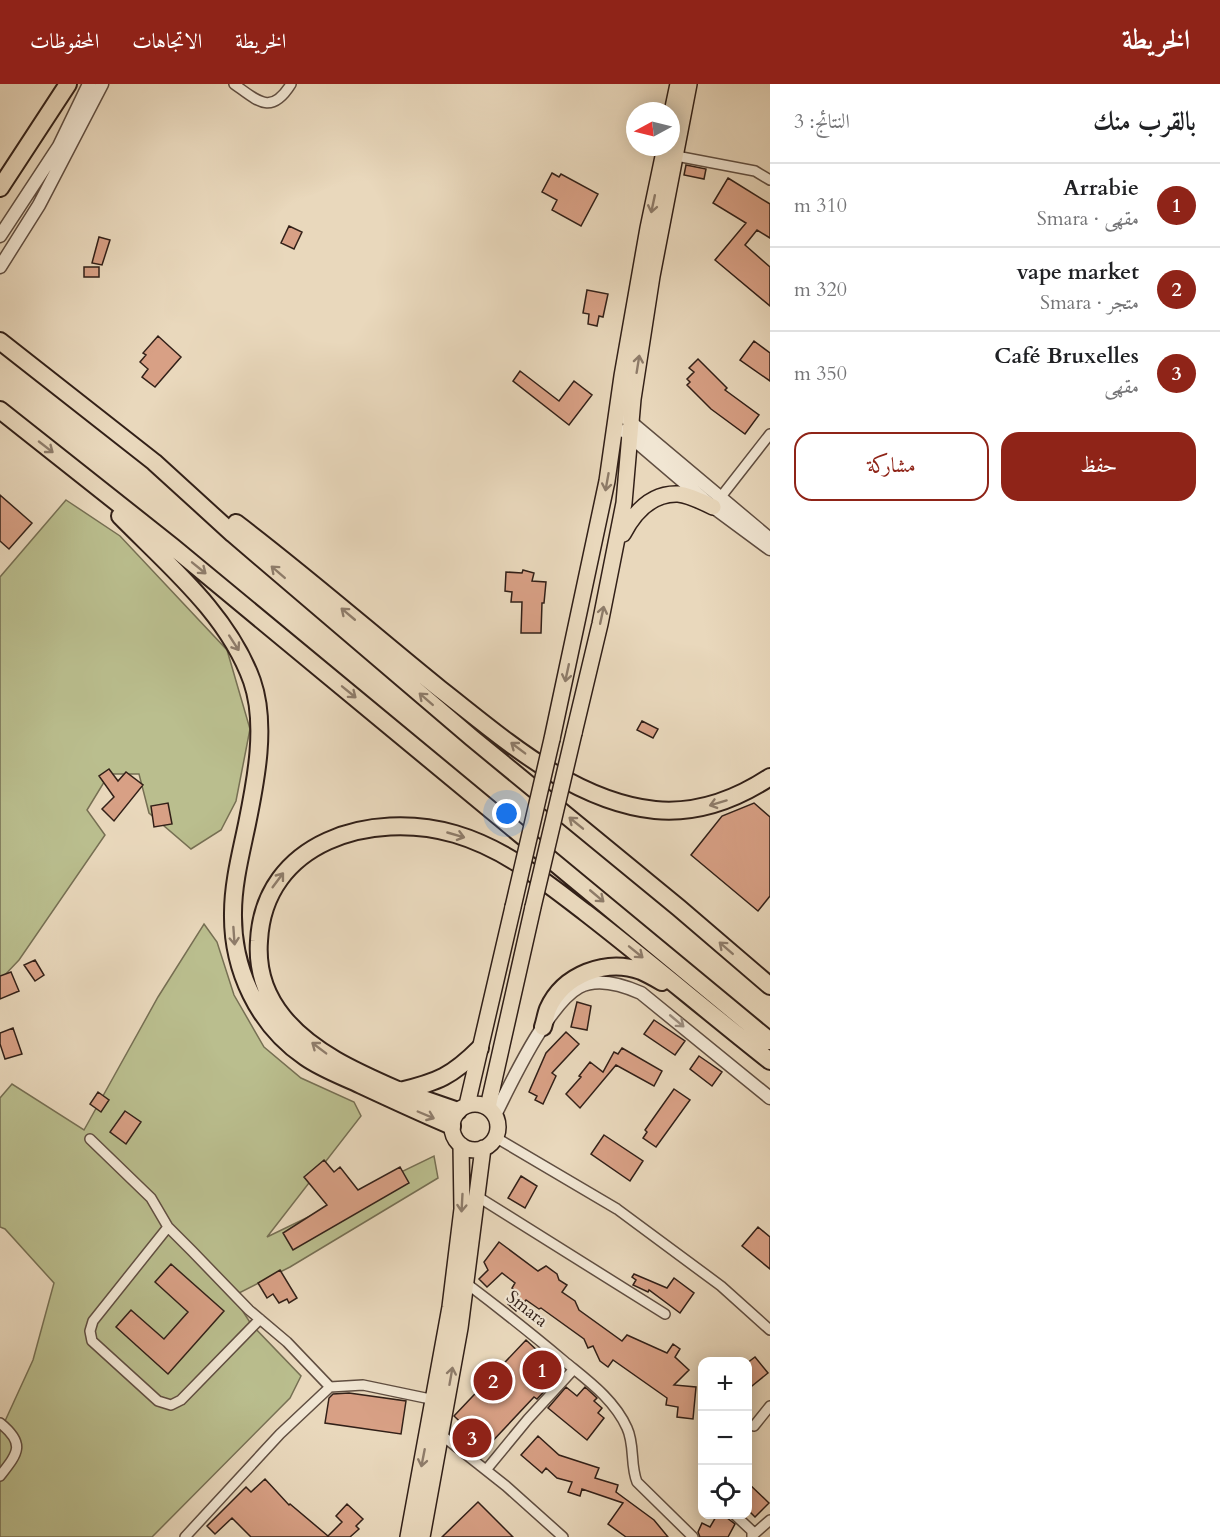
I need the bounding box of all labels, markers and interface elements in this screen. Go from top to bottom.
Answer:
text: الخريطة [1122,21,1190,59]
text: المحفوظات [30,27,99,56]
text: الاتجاهات [132,27,202,56]
text: الخريطة [235,27,286,56]
north arrow [626,102,680,156]
text: بالقرب منك [1093,104,1196,139]
text: النتائج: 3 [794,108,850,135]
text: Arrabie [1063,173,1139,203]
text: 310 m [794,192,847,219]
text: 1 [1171,192,1182,219]
one-way arrow [647,194,658,214]
text: مقهى · Smara [1037,205,1139,232]
text: vape market [1016,257,1139,287]
text: 320 m [794,276,847,303]
text: 2 [1171,276,1182,303]
text: متجر · Smara [1040,289,1139,316]
text: Café Bruxelles [994,341,1139,371]
one-way arrow [633,355,644,375]
text: 350 m [794,360,847,387]
text: 3 [1171,360,1182,387]
text: مقهى [1104,373,1139,400]
button: مشاركة [794,432,989,501]
button: حفظ [1001,432,1196,501]
one-way arrow [38,440,54,453]
one-way arrow [601,472,612,491]
one-way arrow [191,561,207,574]
one-way arrow [271,565,286,579]
one-way arrow [597,605,608,625]
one-way arrow [341,607,356,621]
one-way arrow [228,634,240,651]
one-way arrow [560,663,572,682]
one-way arrow [341,685,357,698]
one-way arrow [419,692,434,706]
one-way arrow [510,742,526,754]
one-way arrow [709,798,728,809]
your location [492,799,521,828]
one-way arrow [568,817,584,830]
one-way arrow [446,830,465,841]
one-way arrow [272,873,285,889]
one-way arrow [589,889,604,903]
one-way arrow [229,926,240,946]
one-way arrow [719,941,734,955]
one-way arrow [627,945,643,958]
one-way arrow [669,1014,685,1027]
one-way arrow [311,1042,327,1055]
one-way arrow [416,1110,435,1121]
one-way arrow [456,1193,467,1213]
street label: Smara [501,1285,553,1333]
pin: 1 [522,1348,562,1392]
map controls [698,1357,752,1519]
button: + [698,1357,752,1411]
pin: 2 [474,1358,512,1404]
one-way arrow [446,1367,457,1386]
button: − [698,1411,752,1465]
pin: 3 [452,1416,492,1460]
one-way arrow [417,1448,428,1467]
button: locate [698,1465,752,1519]

